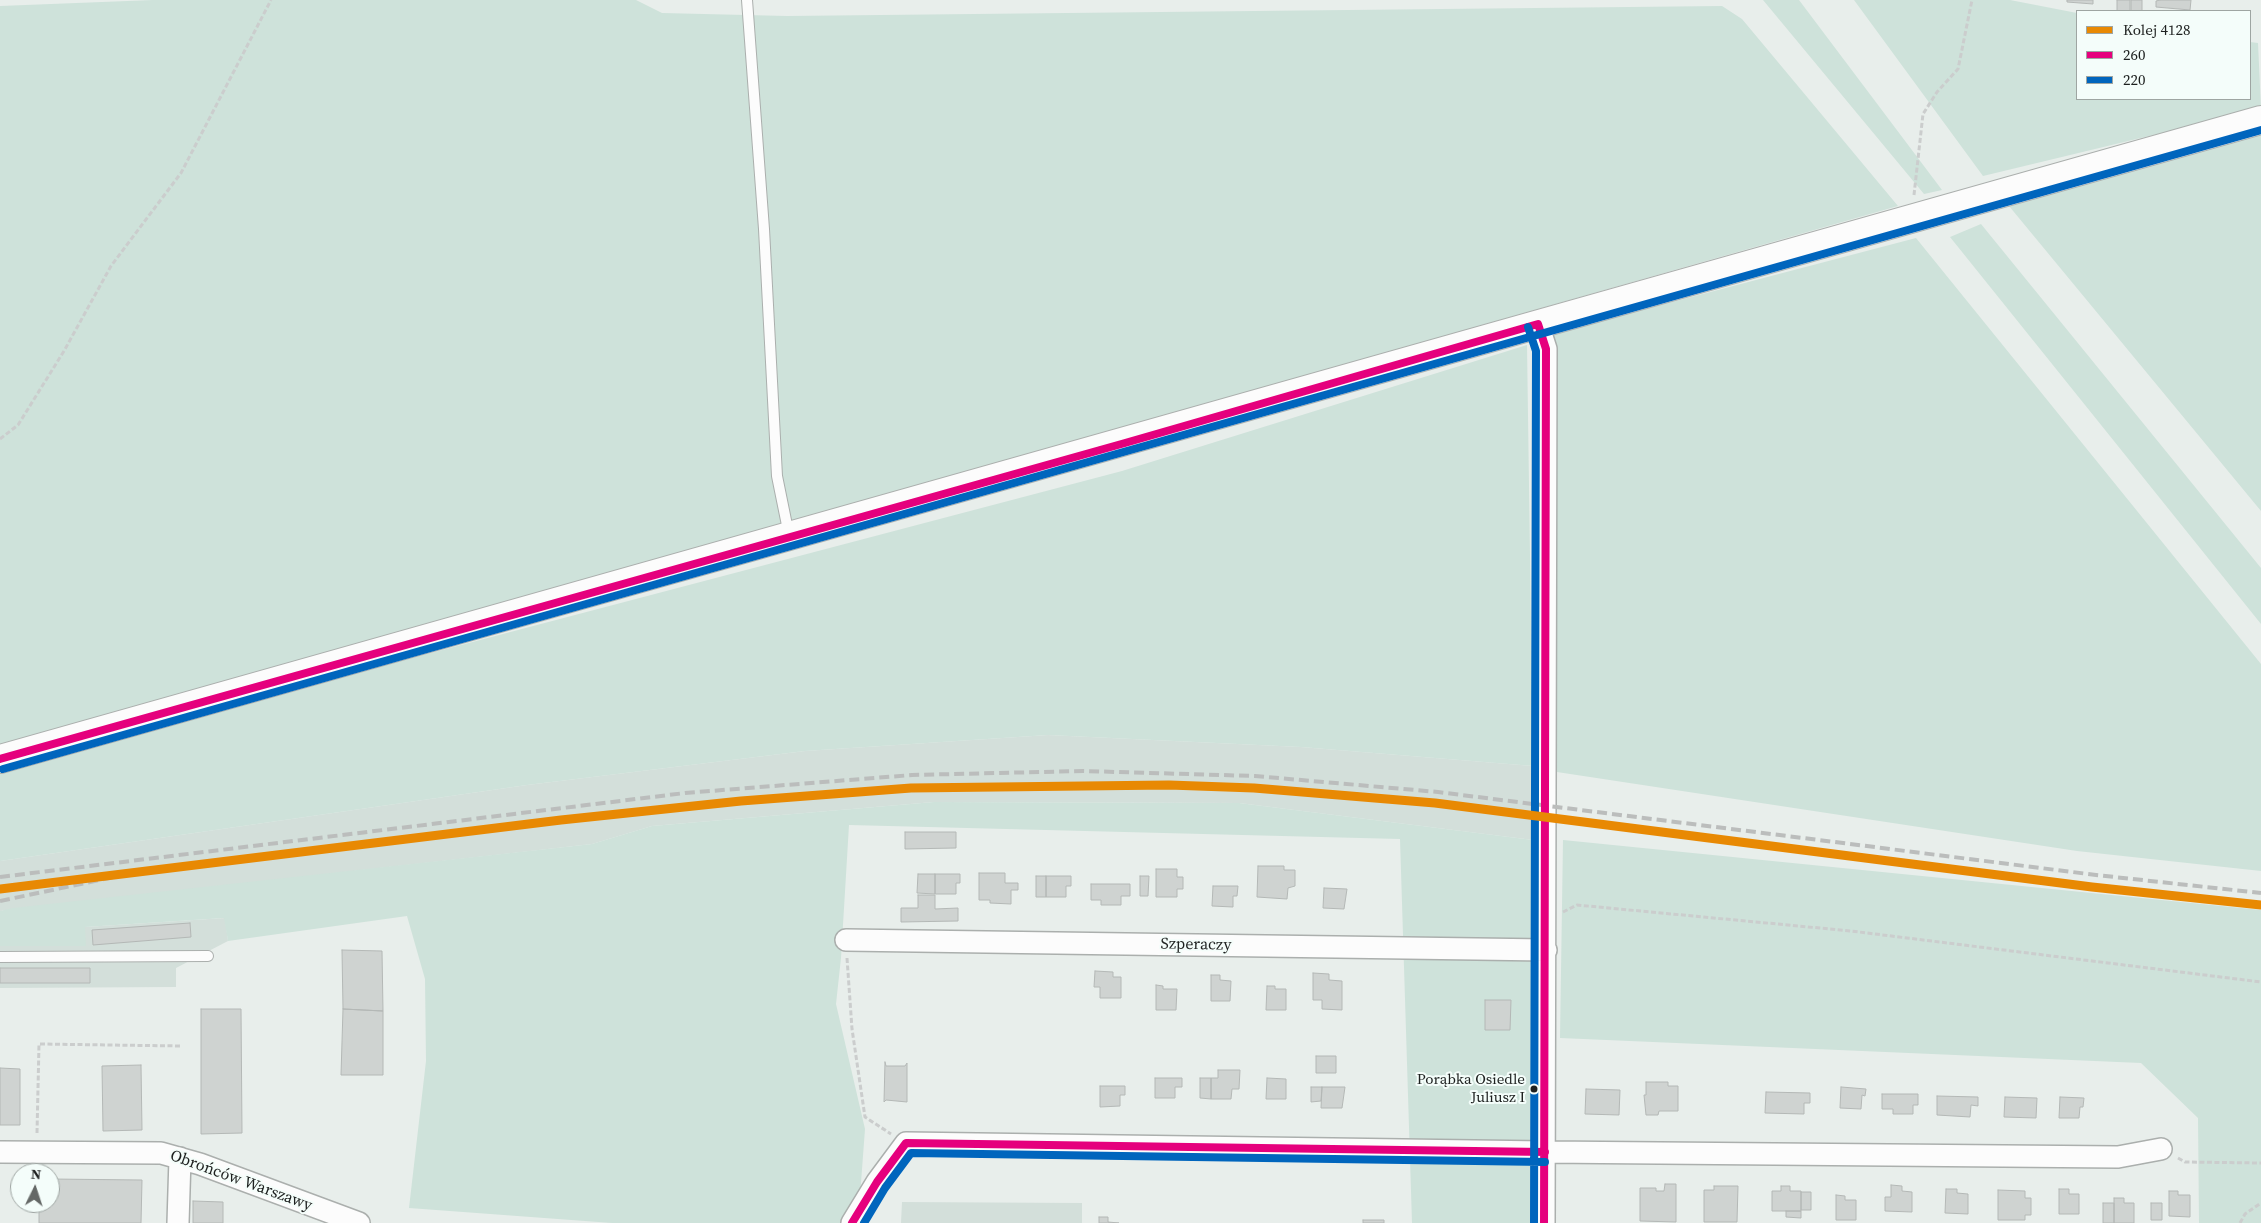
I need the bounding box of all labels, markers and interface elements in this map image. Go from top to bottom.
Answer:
legend [2076,10,2251,100]
text: Kolej 4128 [2123,19,2191,40]
text: 260 [2123,44,2146,65]
text: 220 [2123,69,2146,90]
street label: Szperaczy [1160,935,1232,955]
place label: Porąbka Osiedle Juliusz I [1417,1071,1525,1106]
marker: Porąbka Osiedle Juliusz I [1529,1084,1539,1094]
street label: Obrońców Warszawy [167,1146,315,1216]
north arrow [10,1163,60,1213]
text: N [30,1164,42,1184]

